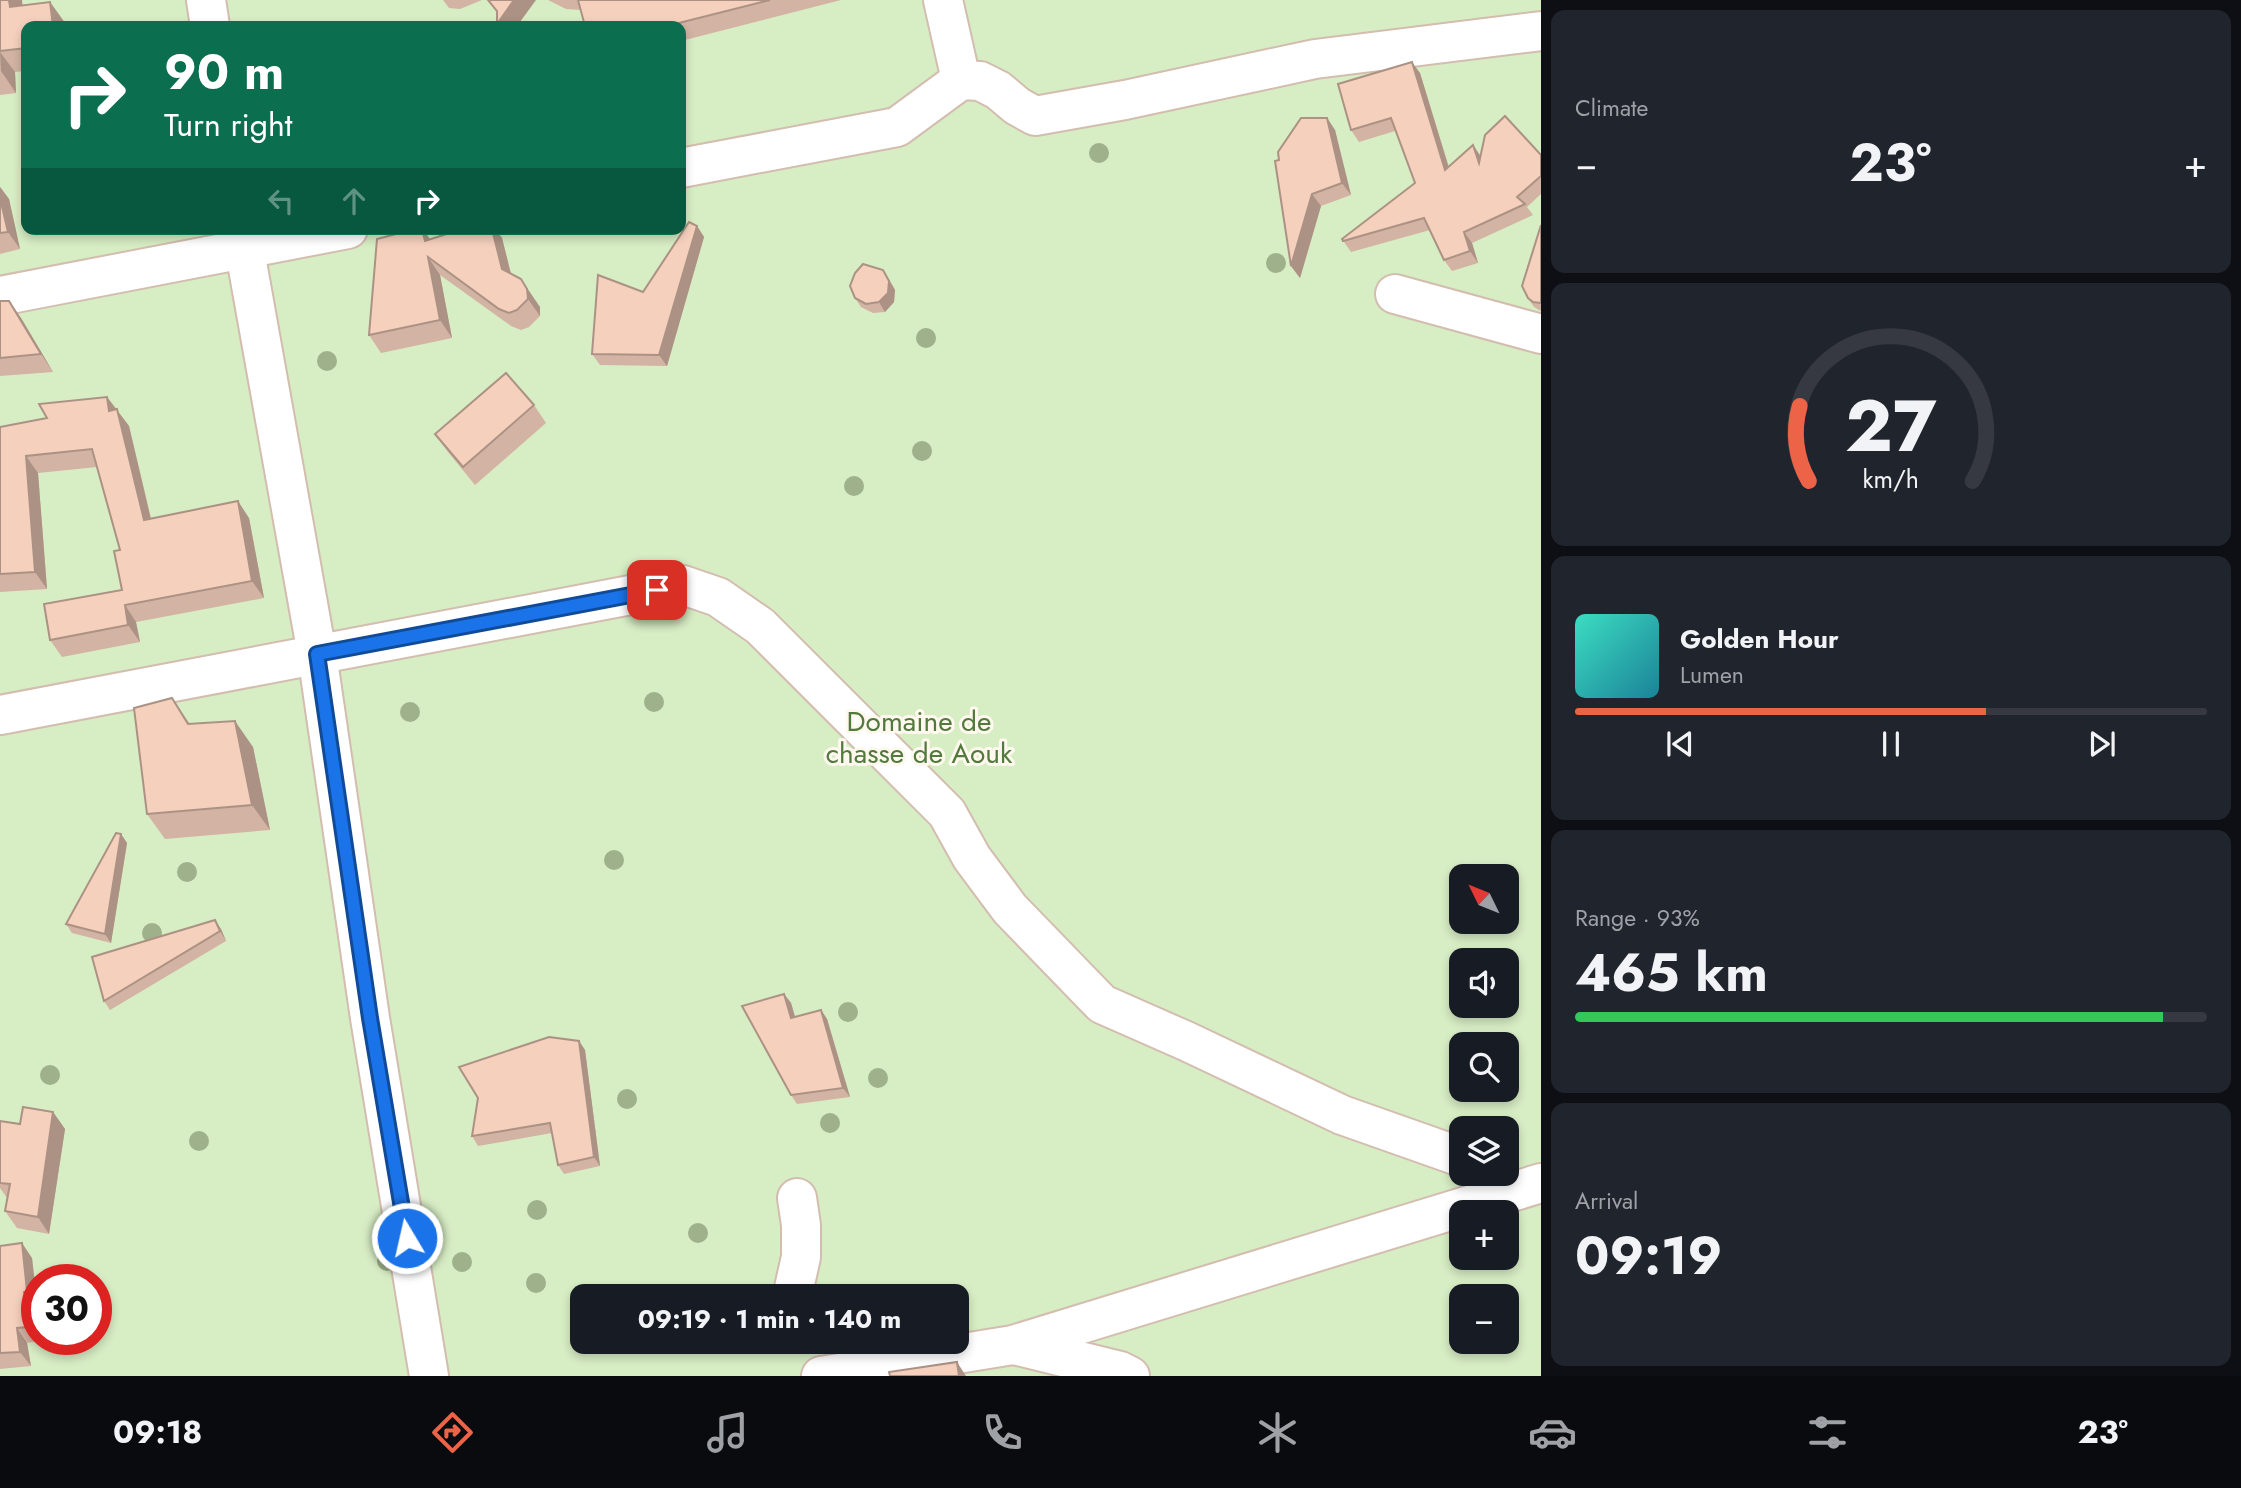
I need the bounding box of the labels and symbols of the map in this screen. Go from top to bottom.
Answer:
pin [627,560,687,620]
park label: Domaine de chasse de Aouk [826,701,1013,774]
north arrow [1449,864,1519,934]
position arrow [370,1201,444,1275]
speed limit sign: 30 [21,1264,112,1355]

